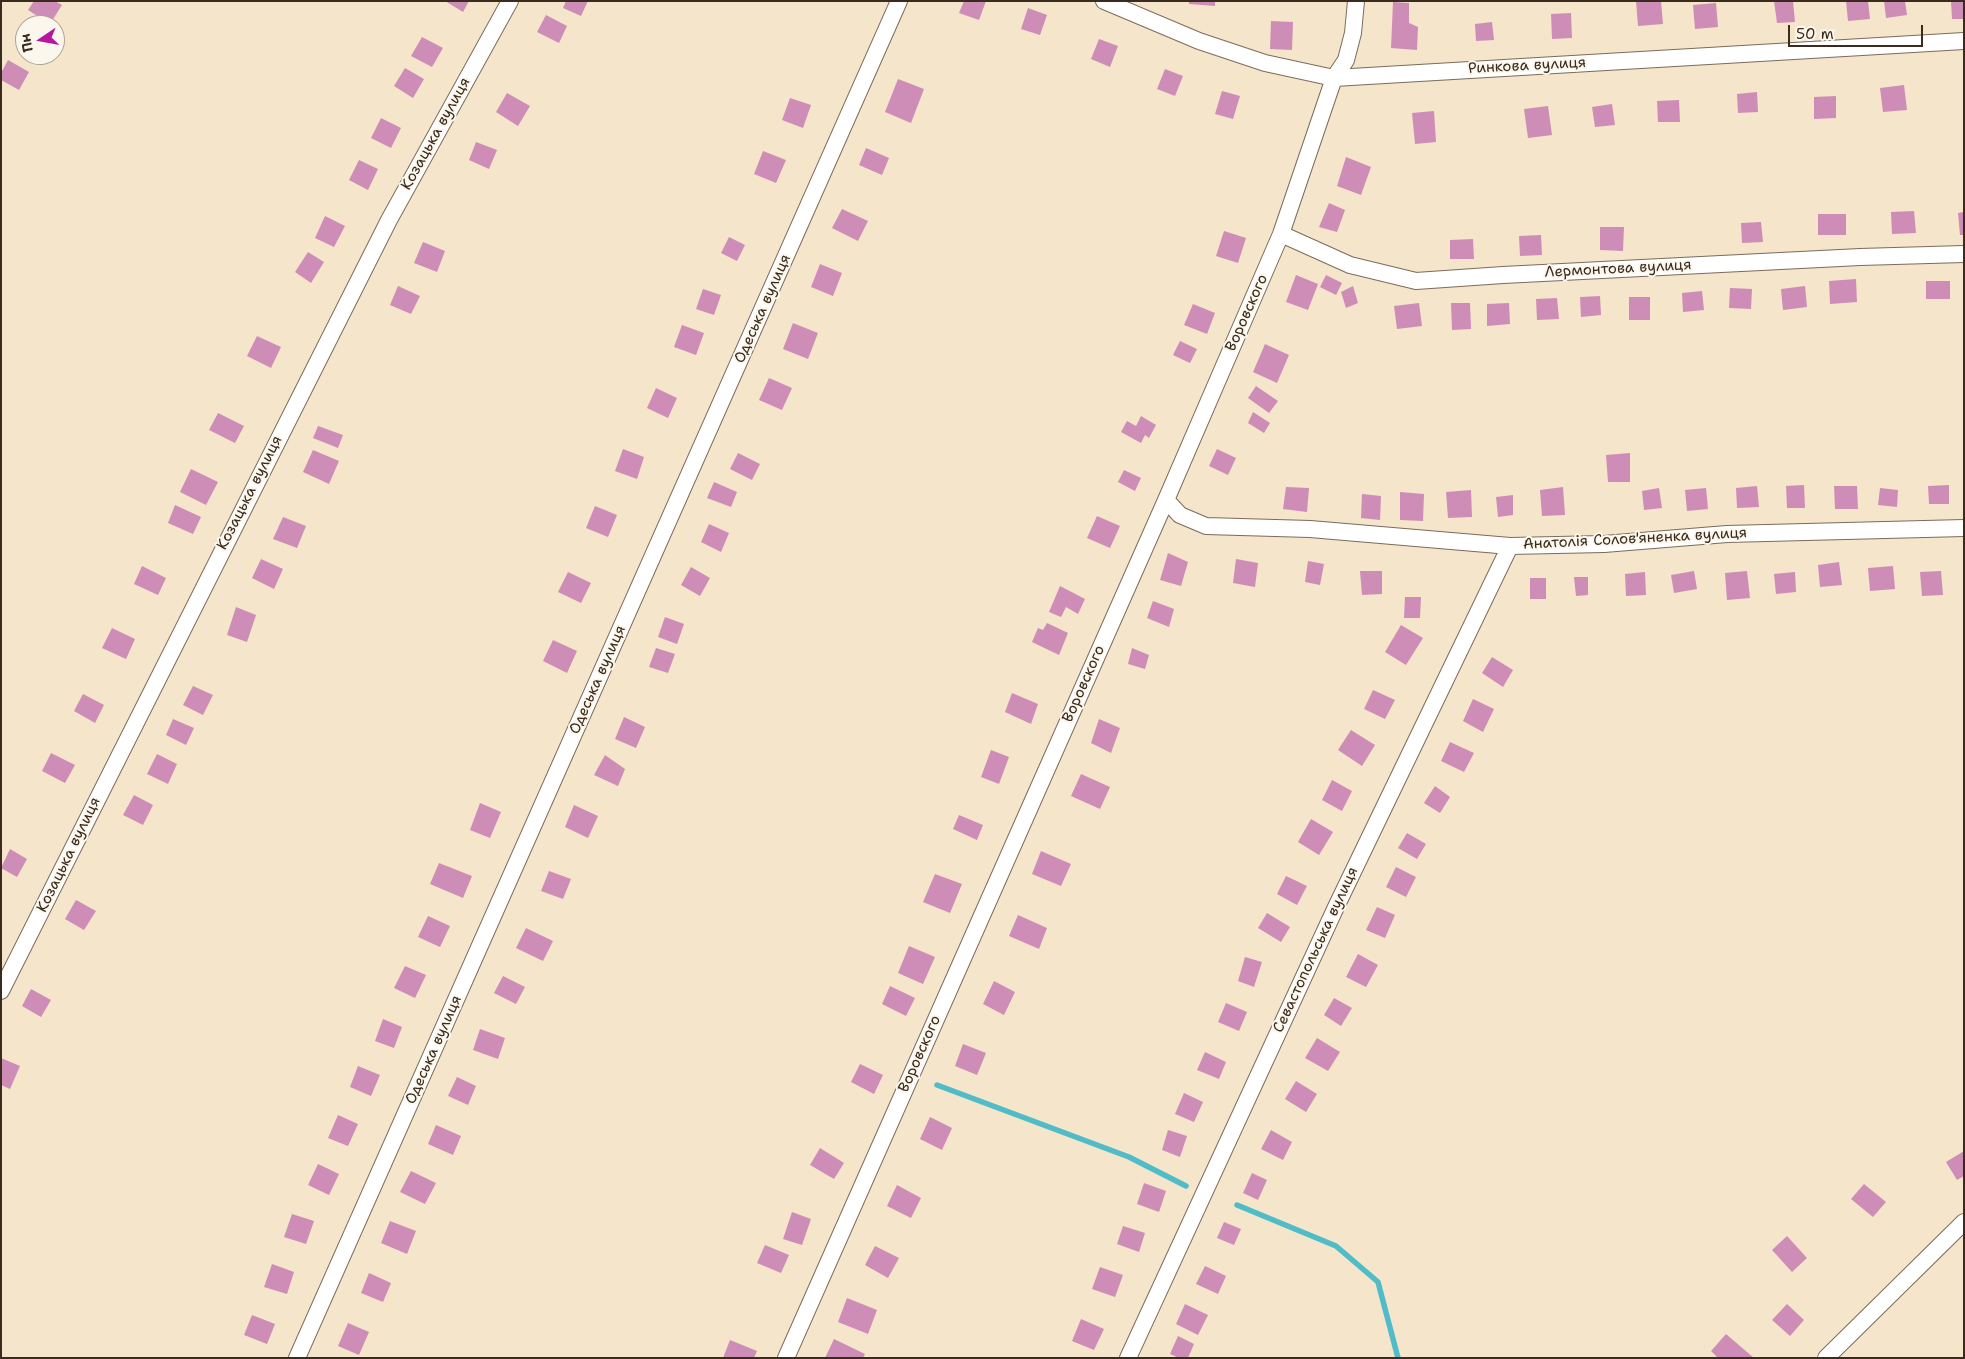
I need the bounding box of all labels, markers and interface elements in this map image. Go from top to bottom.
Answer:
north arrow [15,15,65,65]
scale bar [1790,15,1925,47]
text: 50 m [1796,24,1834,44]
text: Пн [16,32,37,54]
street label: Ринкова вулиця [1468,54,1586,78]
street label: Козацька вулиця [398,75,474,193]
street label: Одеська вулиця [731,252,795,366]
street label: Лермонтова вулиця [1544,256,1692,282]
street label: Воровского [1222,272,1272,354]
street label: Козацька вулиця [213,433,287,553]
street label: Анатолія Солов'яненка вулиця [1523,524,1747,554]
street label: Одеська вулиця [566,623,630,737]
street label: Воровского [1059,643,1109,725]
street label: Козацька вулиця [33,794,105,916]
street label: Севастопольська вулиця [1270,864,1362,1036]
street label: Одеська вулиця [402,993,466,1107]
street label: Воровского [895,1013,945,1095]

